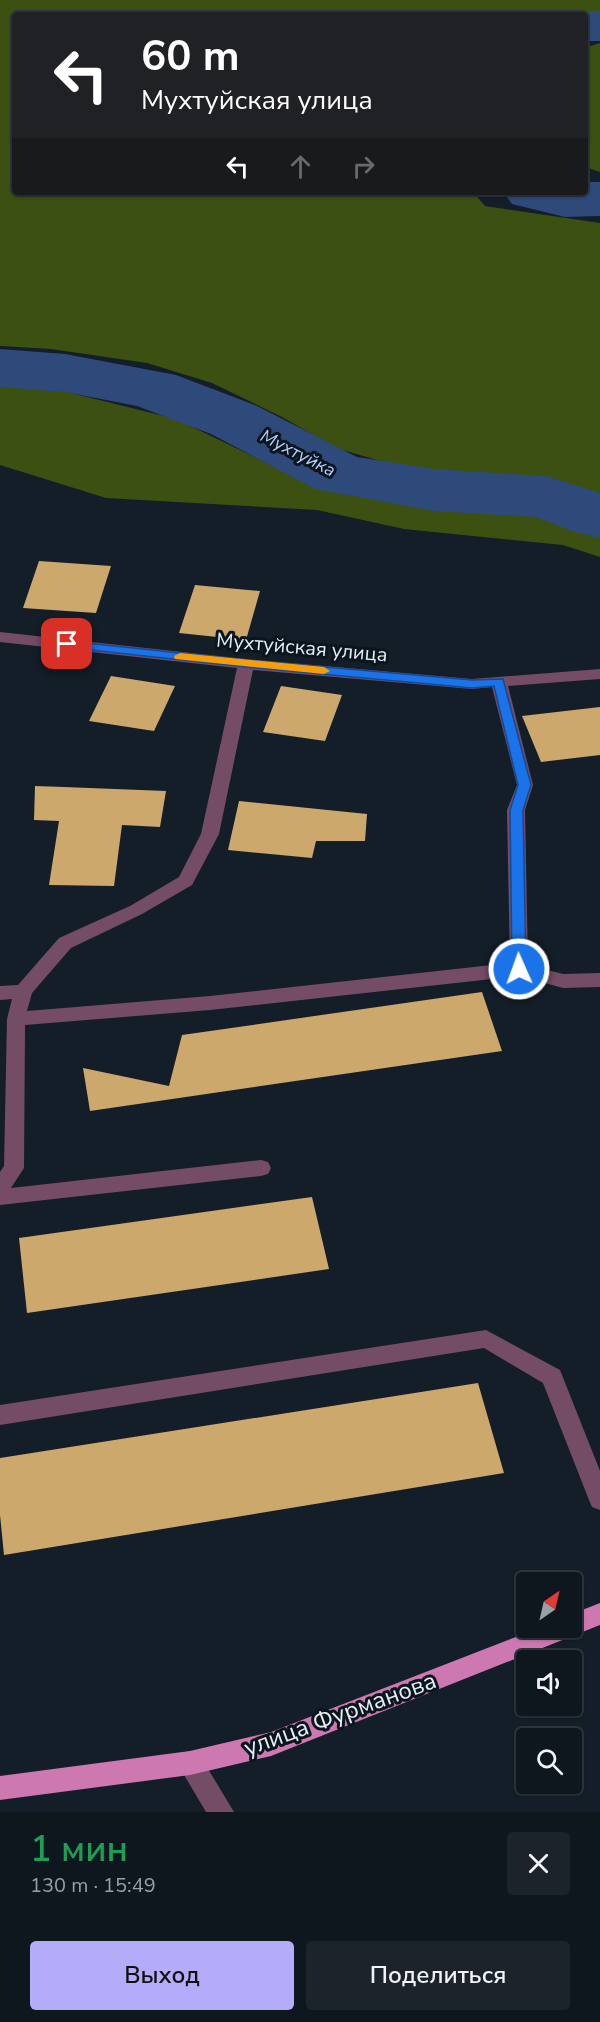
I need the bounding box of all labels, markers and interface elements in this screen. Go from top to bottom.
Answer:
text: 60 m [141,28,240,85]
icon: left [42,36,120,114]
text: Мухтуйская улица [141,82,373,119]
icon: left [221,150,254,183]
icon: ahead [284,150,317,183]
icon: right [347,150,380,183]
water label: Мухтуйка [256,424,340,482]
pin [41,618,92,669]
icon: arrive [50,627,83,660]
street label: Мухтуйская улица [215,627,389,668]
position arrow [487,937,551,1001]
north arrow [516,1572,582,1638]
map controls [516,1572,582,1794]
button: sound [516,1650,582,1716]
street label: улица Фурманова [239,1664,441,1764]
button: search [516,1728,582,1794]
text: 1 мин [30,1825,128,1874]
button: close [507,1832,570,1895]
text: 130 m · 15:49 [30,1872,156,1899]
button: Выход [30,1941,294,2010]
button: Поделиться [306,1941,570,2010]

